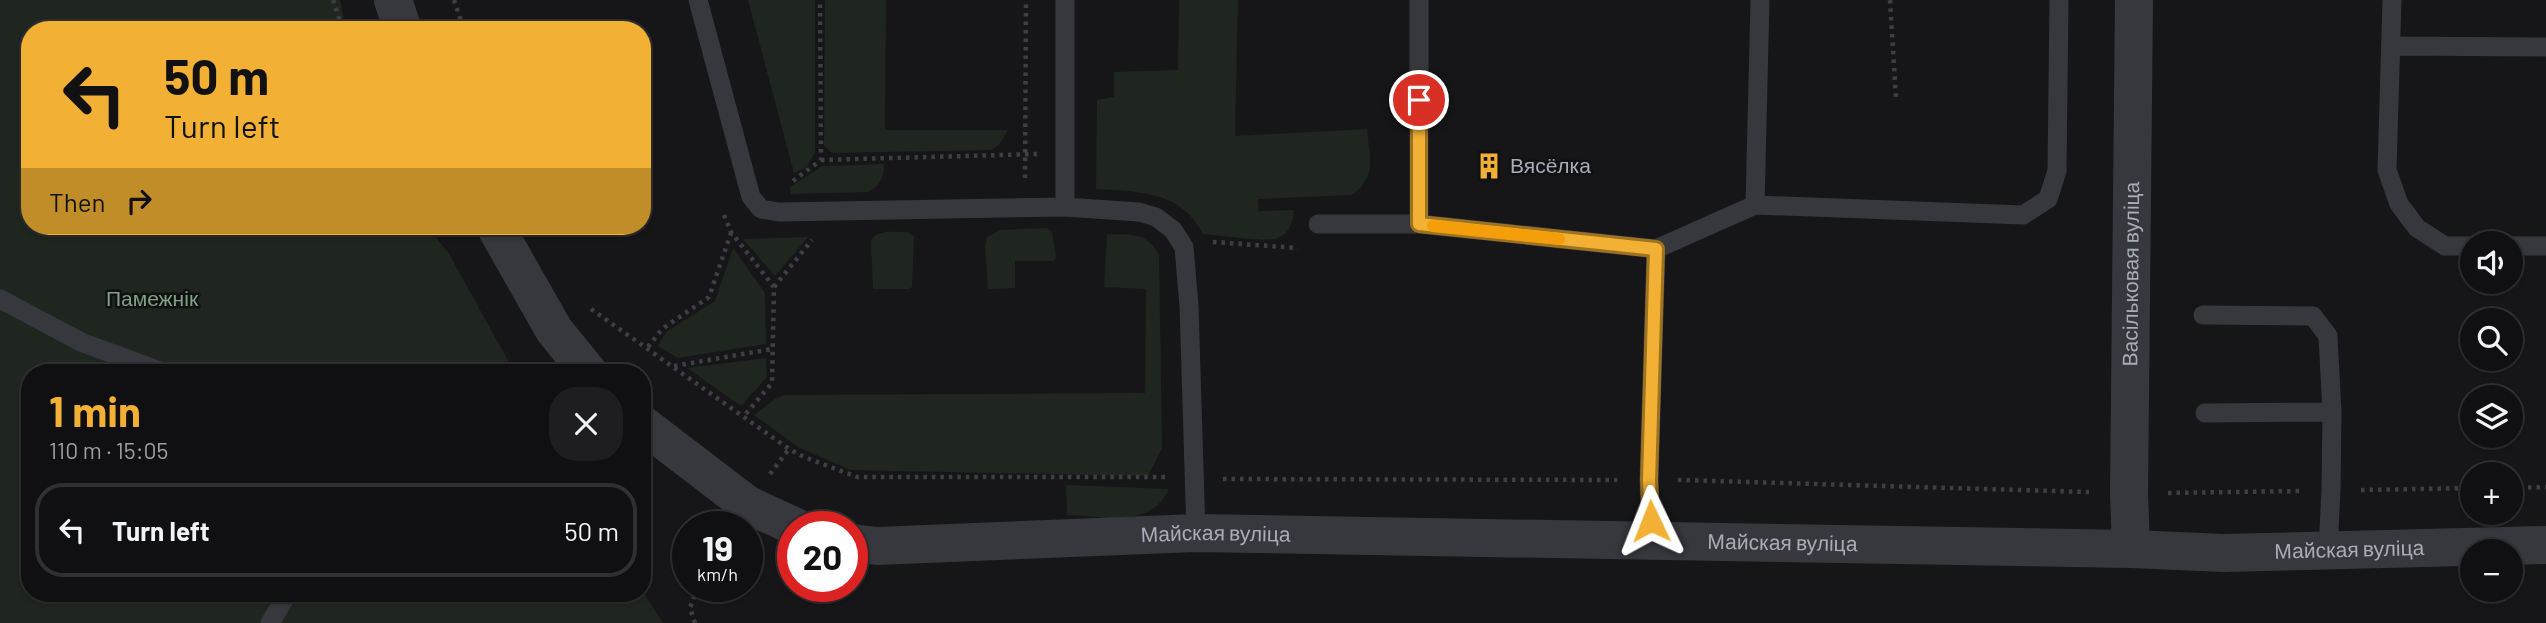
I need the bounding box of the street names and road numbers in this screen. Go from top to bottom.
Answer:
street label: Васільковая вуліца [2116,181,2143,367]
street label: Майская вуліца [1140,519,1291,546]
street label: Майская вуліца [1707,528,1858,555]
street label: Майская вуліца [2274,534,2425,563]

